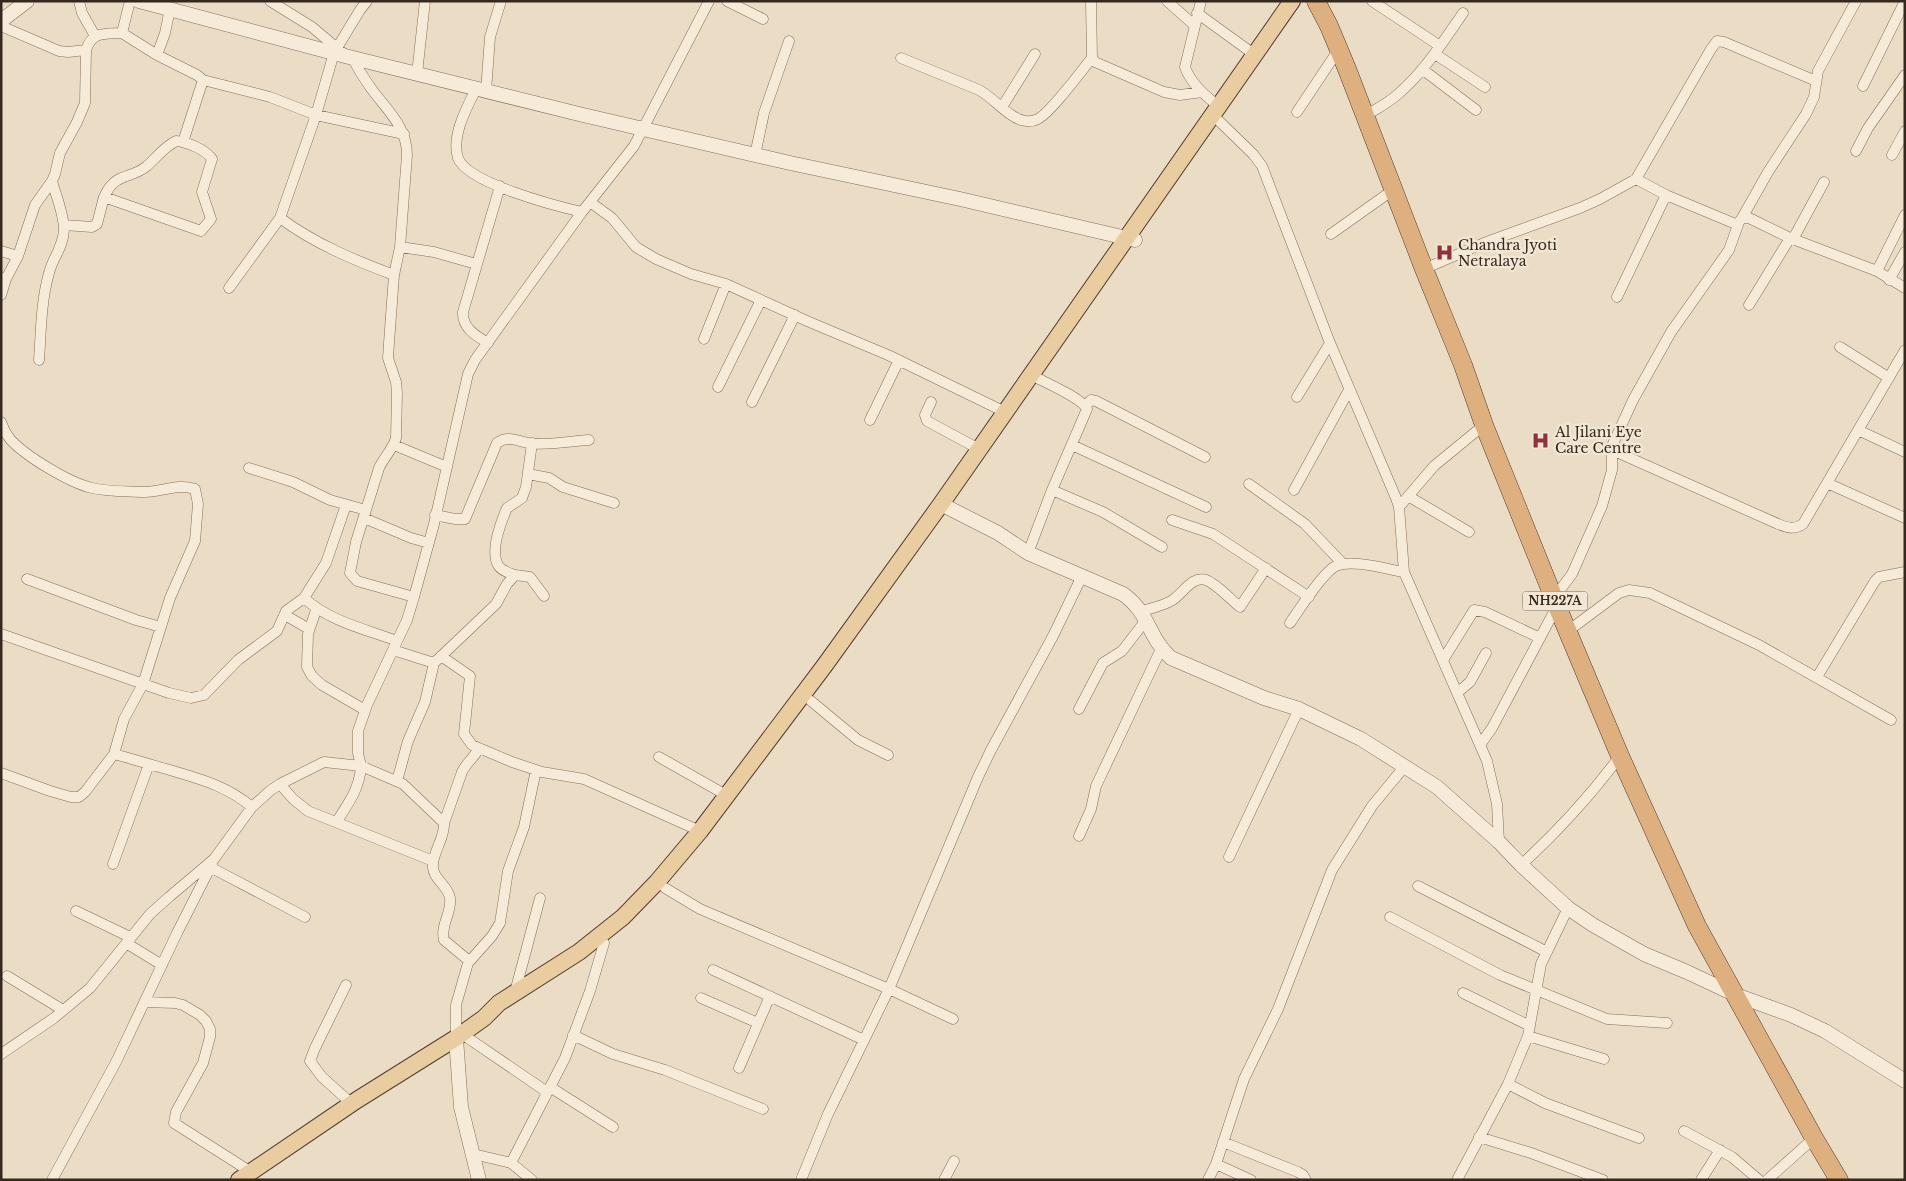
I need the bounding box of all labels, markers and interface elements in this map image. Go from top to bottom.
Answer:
place label: Chandra Jyoti Netralaya [1458,236,1557,270]
hospital icon: Chandra Jyoti Netralaya [1434,243,1454,263]
place label: Al Jilani Eye Care Centre [1554,423,1642,457]
hospital icon: Al Jilani Eye Care Centre [1531,430,1551,450]
road number: NH227A [1522,592,1588,610]

